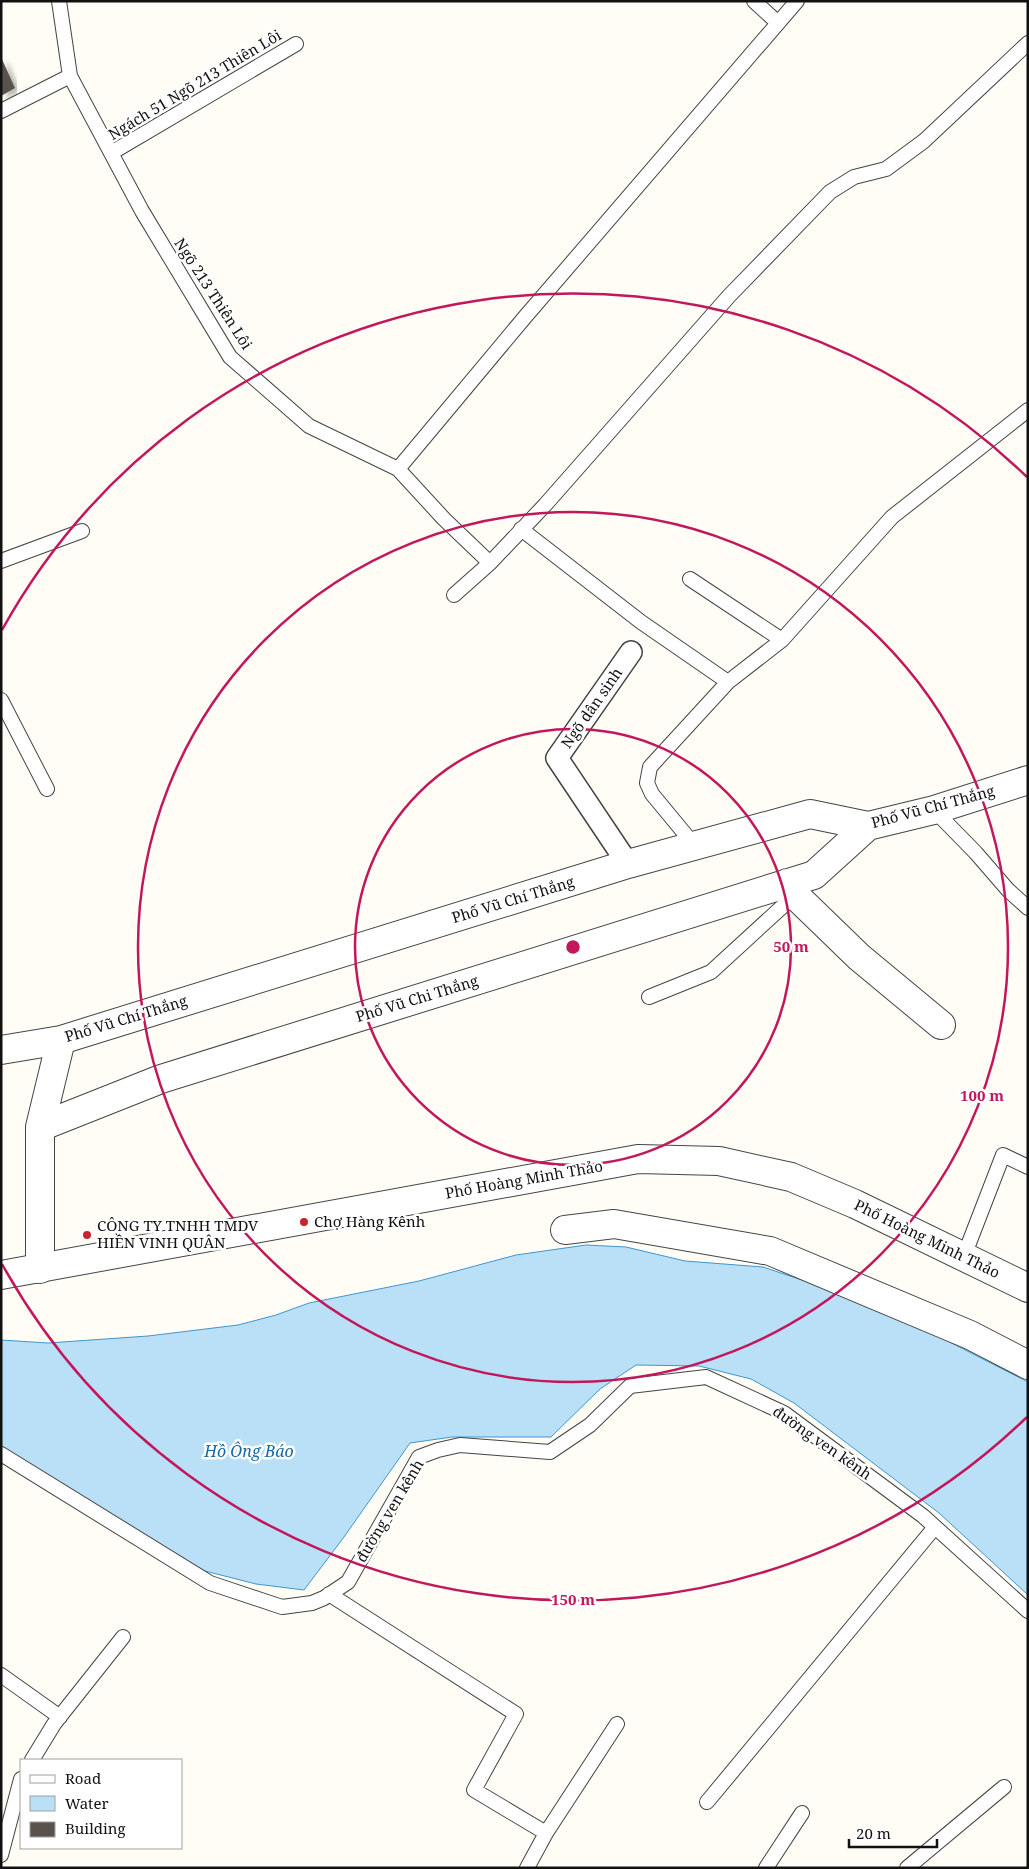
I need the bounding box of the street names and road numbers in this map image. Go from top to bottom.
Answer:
street label: Ngách 51 Ngõ 213 Thiên Lôi [104,24,285,144]
street label: Ngõ 213 Thiên Lôi [170,234,257,353]
street label: Ngõ dân sinh [556,663,627,752]
street label: Phố Vũ Chí Thắng [869,780,997,832]
street label: Phố Vũ Chí Thắng [449,871,576,927]
street label: Phố Vũ Chi Thắng [353,970,480,1026]
street label: Phố Vũ Chí Thắng [62,990,189,1046]
street label: Phố Hoàng Minh Thảo [444,1155,604,1203]
street label: Phố Hoàng Minh Thảo [851,1194,1004,1282]
street label: đường ven kênh [769,1401,876,1484]
street label: đường ven kênh [351,1455,428,1566]

